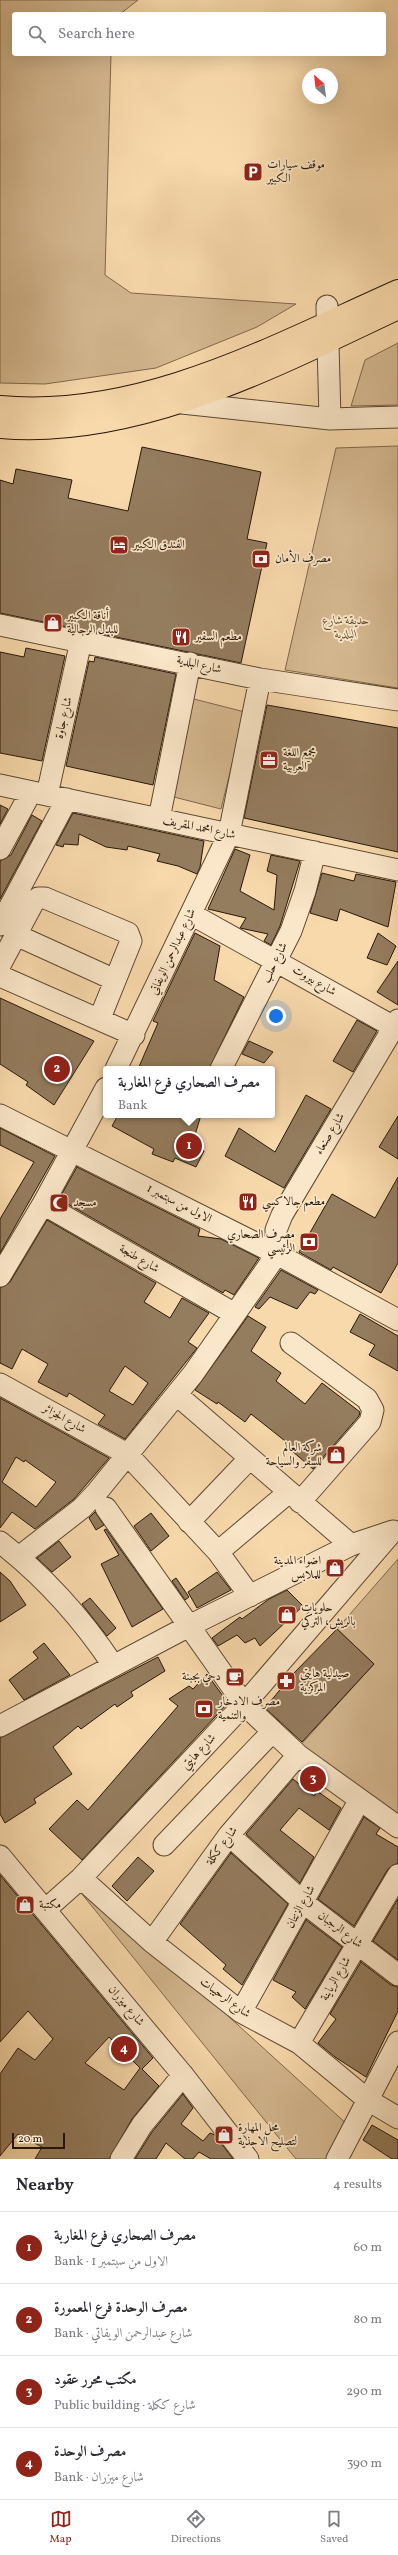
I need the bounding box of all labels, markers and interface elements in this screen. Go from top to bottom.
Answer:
search box [12,12,386,56]
icon: search [26,23,48,45]
text: Search here [58,24,135,45]
north arrow [302,68,338,104]
place label: موقف سيارات الكبير [265,157,325,187]
parking icon: موقف سيارات الكبير [242,161,264,183]
hotel icon: الفندق الكبير [108,534,130,556]
place label: الفندق الكبير [131,537,185,553]
bank icon: مصرف الأمان [250,548,272,570]
place label: مصرف الأمان [275,549,331,567]
place label: أناقة الكبير للبدل الرجالية [65,607,118,638]
shop icon: أناقة الكبير للبدل الرجالية [42,612,64,634]
park label: حديقة شارع البلدية [322,613,370,643]
restaurant icon: مطعم السفير [170,626,192,648]
place label: مطعم السفير [193,629,242,647]
street label: شارع البلدية [174,652,223,680]
street label: شارع جاوة [51,695,79,741]
place label: مجمع اللغة العربية [283,745,316,775]
office icon: مجمع اللغة العربية [258,749,280,771]
street label: شارع امحمد المقريف [161,812,237,846]
street label: شارع عبدالرحمن الويفاتي [146,906,202,999]
street label: شارع حلب [258,940,294,987]
street label: شارع بيروت [288,962,339,1002]
your location [266,1006,286,1026]
pin: 2 [44,1054,70,1084]
popup [103,1066,275,1118]
text: مصرف الصحاري فرع المغاربة [118,1073,260,1094]
text: Bank [118,1097,147,1115]
street label: شارع صنعاء [311,1110,351,1159]
pin: 1 [176,1131,202,1161]
street label: الاول من سبتمبر 1 [144,1181,215,1227]
restaurant icon: مطعم جالاكسي [237,1191,259,1213]
mosque icon: مسجد [48,1192,70,1214]
place label: مطعم جالاكسي [262,1194,325,1212]
place label: مسجد [73,1195,97,1211]
place label: مصرف الصحاري الرئيسي [227,1227,295,1259]
bank icon: مصرف الصحاري الرئيسي [298,1231,320,1253]
street label: شارع طنجة [115,1241,162,1279]
street label: شارع الجزائر [37,1400,89,1439]
place label: شركة العالم للسفر والسياحة [266,1439,322,1470]
shop icon: شركة العالم للسفر والسياحة [325,1444,347,1466]
place label: اضواء المدينة للملابس [274,1553,321,1583]
shop icon: اضواء المدينة للملابس [324,1557,346,1579]
place label: حلويات بالريش، التركي [301,1600,355,1631]
shop icon: حلويات بالريش، التركي [276,1604,298,1626]
cafe icon: دحي بجبنة [224,1666,246,1688]
place label: صيدلية هايتي المركزية [300,1666,349,1696]
place label: دحي بجبنة [182,1669,221,1686]
pharmacy icon: صيدلية هايتي المركزية [275,1670,297,1692]
place label: مصرف الادخار والتنمية [217,1694,280,1724]
bank icon: مصرف الادخار والتنمية [193,1698,215,1720]
street label: شارع هايتي [178,1730,221,1775]
pin: 3 [300,1764,326,1794]
street label: شارع ككلة [202,1823,243,1870]
street label: شارع الزنتان [283,1882,321,1932]
shop icon: مكتبة [14,1894,36,1916]
place label: مكتبة [39,1897,61,1913]
street label: شارع الرجبان [313,1908,366,1954]
street label: شارع الرياينة [317,1954,357,2005]
street label: شارع الرحيبات [195,1974,254,2024]
street label: شارع ميزران [103,1982,148,2031]
pin: 4 [111,2034,137,2064]
place label: محل المهارة لتصليح الاحذية [238,2120,297,2152]
shop icon: محل المهارة لتصليح الاحذية [213,2124,235,2146]
scale bar [12,2131,65,2150]
text: 20 m [18,2132,42,2147]
text: Nearby [16,2174,74,2197]
text: 4 results [333,2176,382,2194]
text: مصرف الصحاري فرع المغاربة [54,2226,196,2247]
text: 1 [26,2239,32,2257]
text: 60 m [354,2239,382,2257]
text: Bank · الاول من سبتمبر 1 [54,2253,168,2271]
text: مصرف الوحدة فرع المعمورة [54,2298,188,2319]
text: 2 [26,2311,32,2329]
text: 80 m [353,2311,382,2329]
text: Bank · شارع عبدالرحمن الويفاتي [54,2325,192,2343]
text: مكتب محرر عقود [54,2370,137,2391]
text: 3 [26,2383,32,2401]
text: 290 m [346,2383,382,2401]
text: Public building · شارع ككلة [54,2397,196,2415]
text: مصرف الوحدة [54,2442,126,2463]
text: 4 [25,2455,33,2473]
text: 390 m [347,2455,382,2473]
text: Bank · شارع ميزران [54,2469,144,2487]
tab: Map [50,2508,72,2547]
tab: Directions [171,2508,221,2547]
tab: Saved [320,2508,348,2547]

